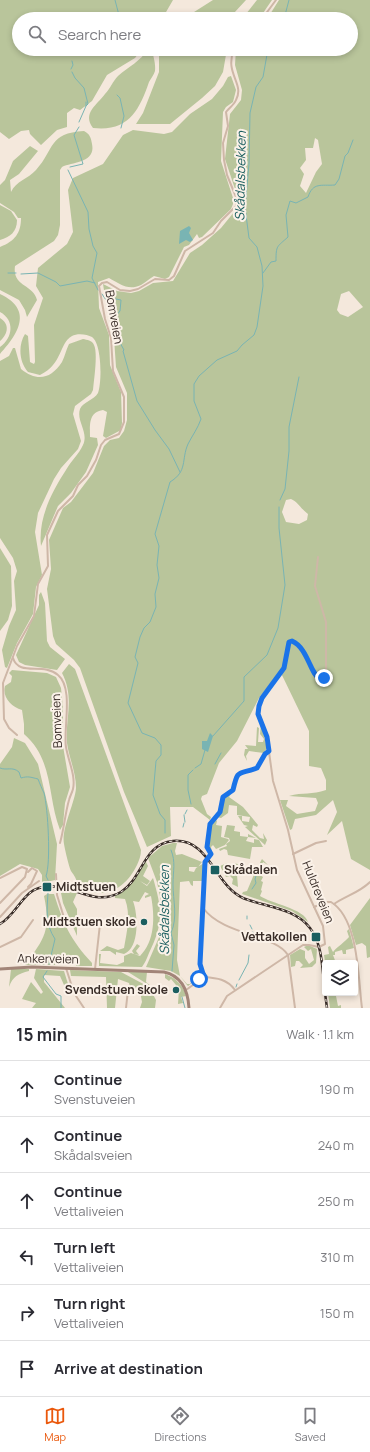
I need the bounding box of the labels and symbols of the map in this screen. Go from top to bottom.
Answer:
water label: Skådalsbekken [230,130,250,221]
street label: Bomveien [101,289,128,345]
route end [315,669,333,687]
street label: Bomveien [47,694,66,748]
street label: Huldreveien [298,858,339,926]
place label: Skådalen [224,861,278,878]
water label: Skådalsbekken [155,864,173,955]
marker: Skådalen [209,864,221,876]
place label: Midtstuen [56,878,116,895]
marker: Midtstuen [41,881,53,893]
place label: Midtstuen skole [43,913,136,930]
marker: Midtstuen skole [139,917,149,927]
place label: Vettakollen [241,928,307,945]
marker: Vettakollen [310,931,322,943]
street label: Ankerveien [17,949,79,968]
route start [190,970,208,988]
place label: Svendstuen skole [65,981,168,998]
marker: Svendstuen skole [171,985,181,995]

